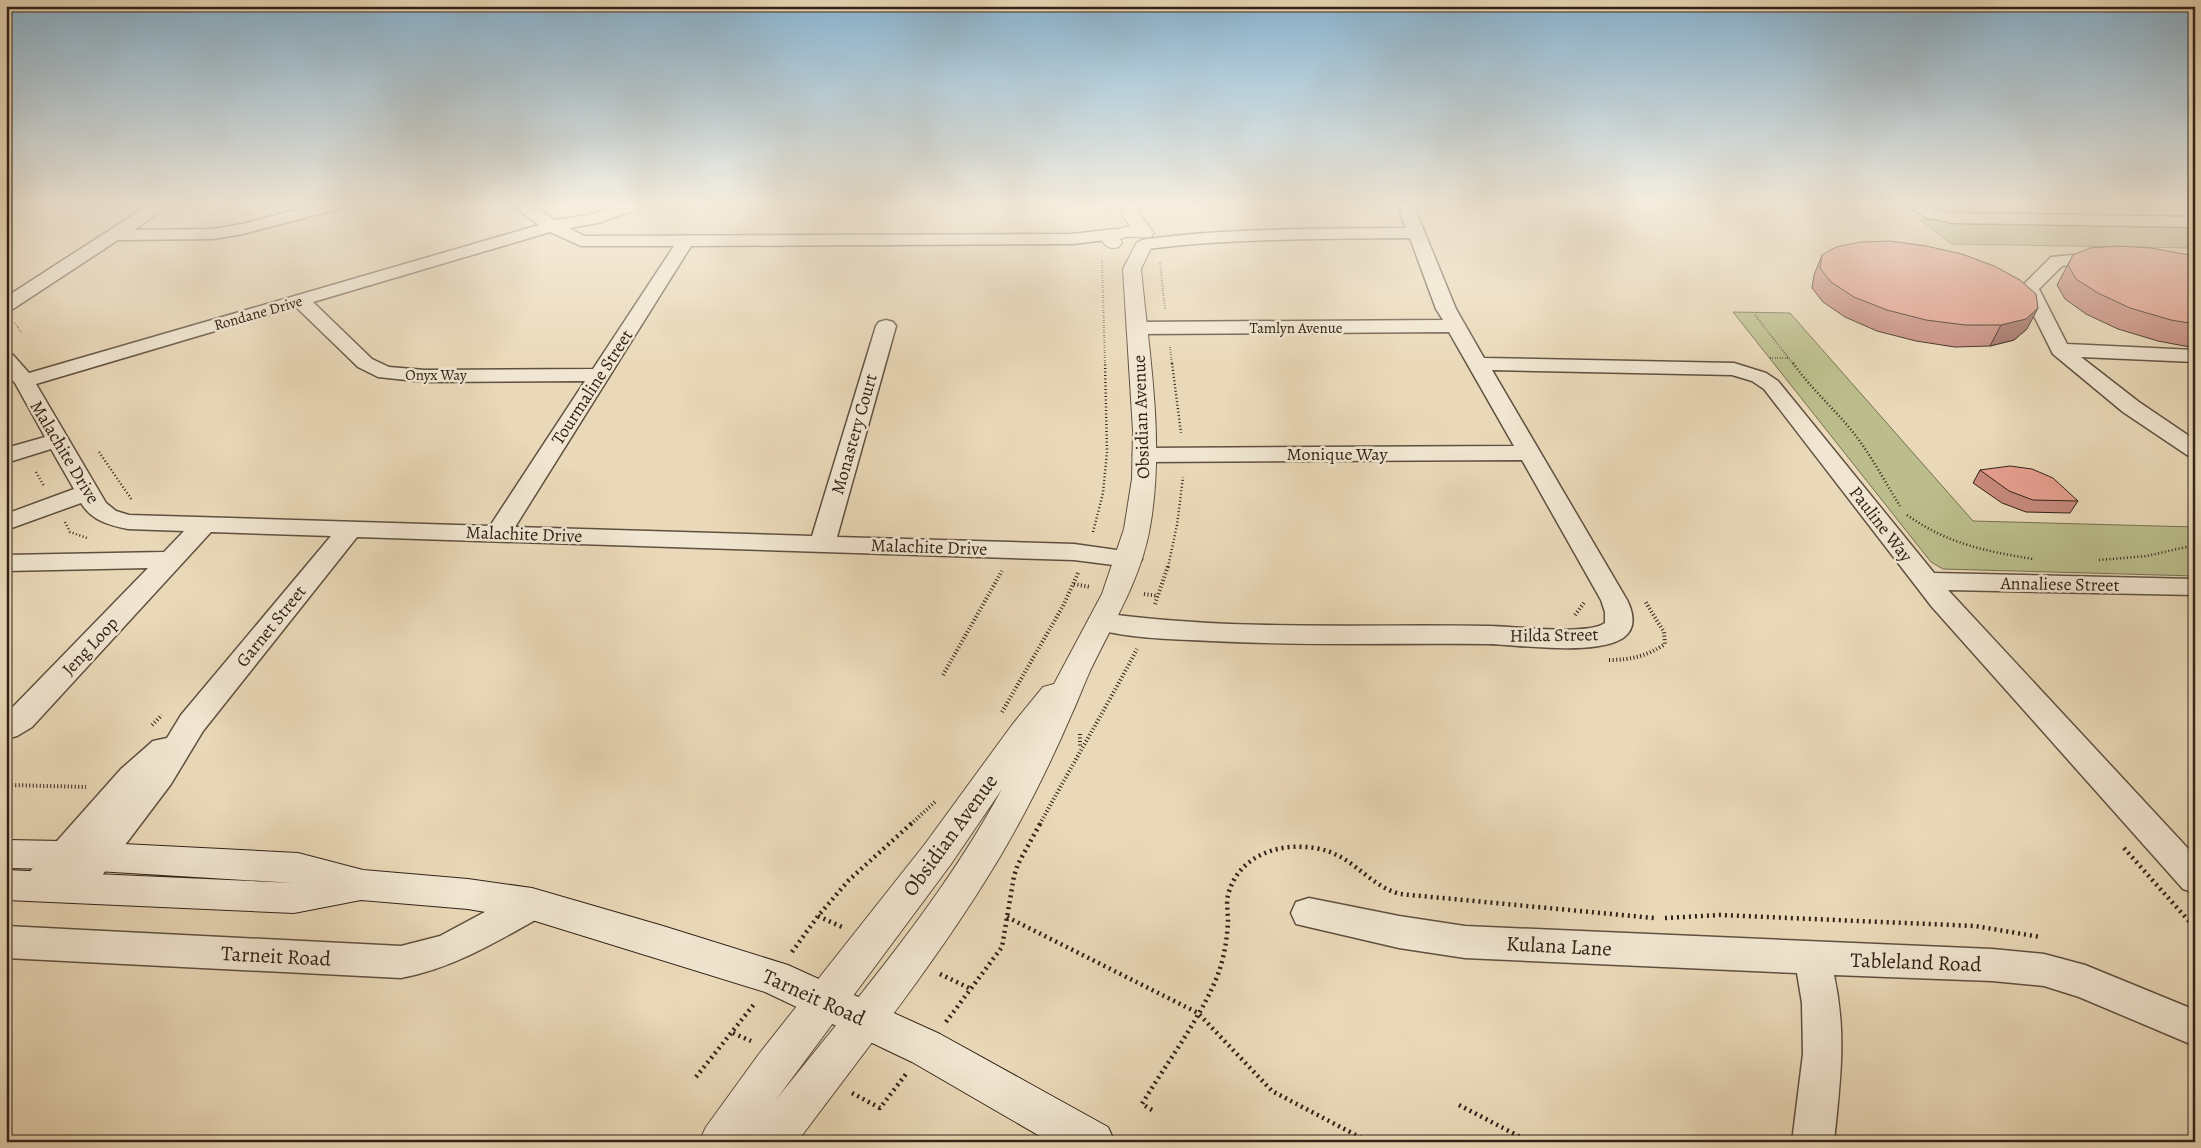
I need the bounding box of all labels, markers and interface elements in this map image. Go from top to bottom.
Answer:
street label: Rondane Drive [211,291,305,335]
street label: Tamlyn Avenue [1249,318,1343,338]
street label: Tourmaline Street [546,325,638,449]
street label: Obsidian Avenue [1127,355,1155,479]
street label: Onyx Way [405,365,467,385]
street label: Monastery Court [825,371,883,497]
street label: Malachite Drive [25,396,105,508]
street label: Monique Way [1287,442,1388,466]
street label: Pauline Way [1844,481,1919,568]
street label: Malachite Drive [465,520,583,548]
street label: Malachite Drive [870,533,988,561]
street label: Annaliese Street [1999,571,2120,597]
street label: Garnet Street [231,580,311,672]
street label: Jeng Loop [57,611,123,681]
street label: Hilda Street [1509,622,1599,648]
street label: Obsidian Avenue [896,768,1004,902]
street label: Kulana Lane [1505,929,1613,963]
street label: Tarneit Road [220,939,332,973]
street label: Tableland Road [1850,946,1983,978]
street label: Tarneit Road [758,962,871,1032]

